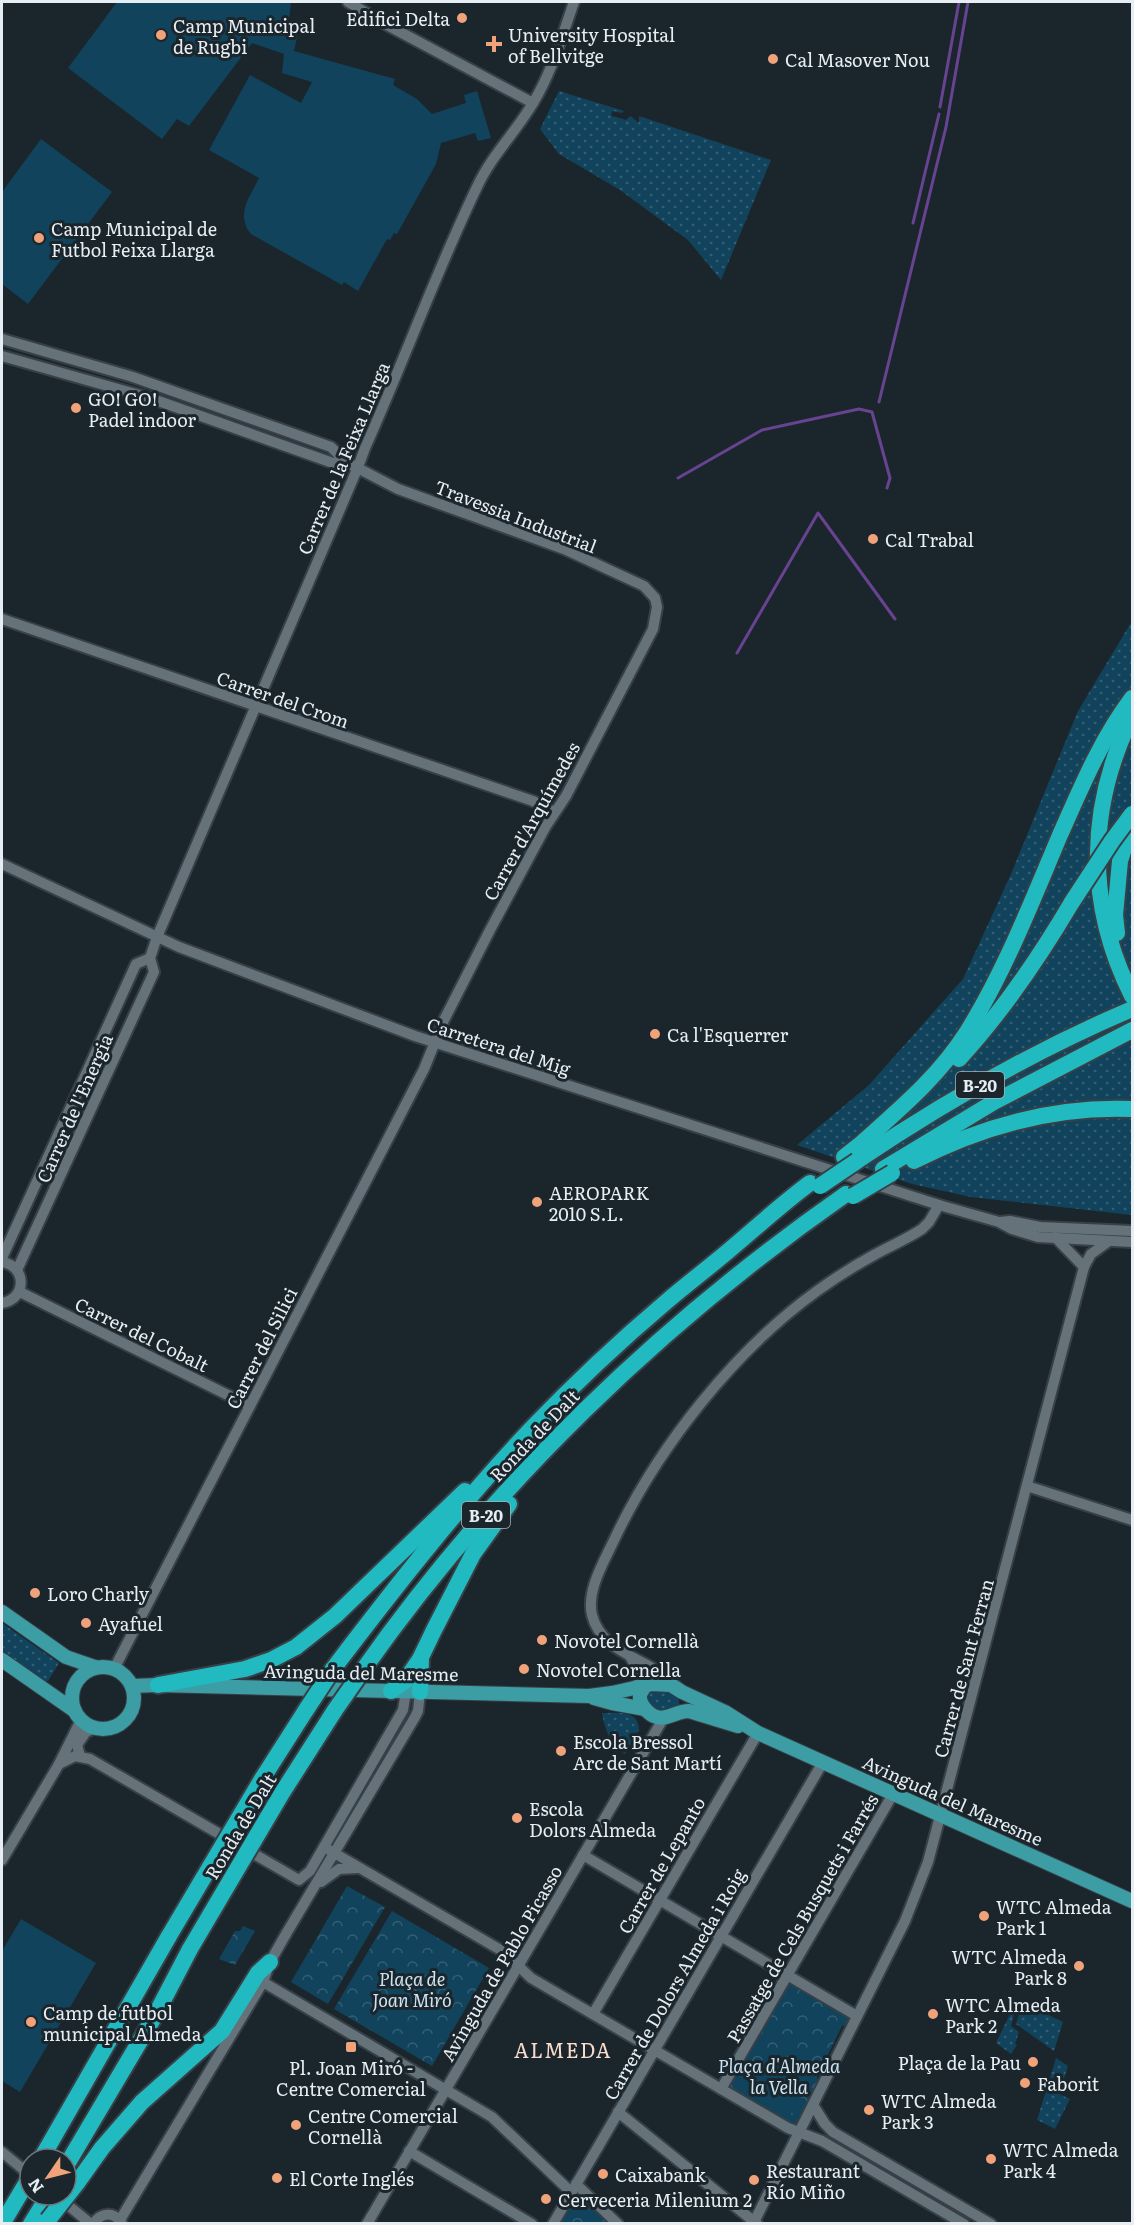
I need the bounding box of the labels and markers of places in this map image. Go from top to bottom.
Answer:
place label: Edifici Delta [346,5,450,32]
marker: Edifici Delta [455,11,469,25]
place label: Camp Municipal de Rugbi [173,12,315,60]
place label: University Hospital of Bellvitge [508,21,675,69]
marker: Camp Municipal de Rugbi [154,28,168,42]
marker: University Hospital of Bellvitge [485,35,503,53]
place label: Cal Masover Nou [785,46,930,73]
marker: Cal Masover Nou [766,52,780,66]
place label: Camp Municipal de Futbol Feixa Llarga [51,215,217,263]
marker: Camp Municipal de Futbol Feixa Llarga [32,231,46,245]
place label: GO! GO! Padel indoor [88,385,197,433]
marker: GO! GO! Padel indoor [69,401,83,415]
place label: Cal Trabal [885,526,974,553]
marker: Cal Trabal [866,532,880,546]
place label: Ca l'Esquerrer [667,1021,789,1048]
marker: Ca l'Esquerrer [648,1027,662,1041]
place label: AEROPARK 2010 S.L. [549,1179,650,1227]
marker: AEROPARK 2010 S.L. [530,1195,544,1209]
place label: Loro Charly [47,1580,150,1607]
marker: Loro Charly [28,1586,42,1600]
place label: Ayafuel [98,1610,163,1637]
marker: Ayafuel [79,1616,93,1630]
place label: Novotel Cornellà [554,1627,699,1654]
marker: Novotel Cornellà [535,1633,549,1647]
place label: Novotel Cornella [536,1656,681,1683]
marker: Novotel Cornella [517,1662,531,1676]
place label: Escola Bressol Arc de Sant Martí [573,1728,722,1776]
marker: Escola Bressol Arc de Sant Martí [554,1744,568,1758]
place label: Escola Dolors Almeda [529,1795,656,1843]
marker: Escola Dolors Almeda [510,1811,524,1825]
place label: WTC Almeda Park 1 [996,1893,1112,1941]
marker: WTC Almeda Park 1 [977,1909,991,1923]
place label: WTC Almeda Park 8 [951,1943,1067,1991]
marker: WTC Almeda Park 8 [1072,1959,1086,1973]
place label: WTC Almeda Park 2 [945,1991,1061,2039]
place label: Camp de futbol municipal Almeda [43,1999,202,2047]
marker: WTC Almeda Park 2 [926,2007,940,2021]
marker: Camp de futbol municipal Almeda [24,2015,38,2029]
marker: Pl. Joan Miró - Centre Comercial [344,2040,358,2054]
place label: Plaça de la Pau [898,2049,1021,2076]
place label: Pl. Joan Miró - Centre Comercial [276,2054,426,2102]
marker: Plaça de la Pau [1026,2055,1040,2069]
place label: Faborit [1037,2070,1100,2097]
marker: Faborit [1018,2076,1032,2090]
place label: WTC Almeda Park 3 [881,2087,997,2135]
place label: Centre Comercial Cornellà [308,2102,458,2150]
marker: WTC Almeda Park 3 [862,2103,876,2117]
marker: Centre Comercial Cornellà [289,2118,303,2132]
place label: WTC Almeda Park 4 [1003,2136,1119,2184]
marker: WTC Almeda Park 4 [984,2152,998,2166]
place label: Restaurant Río Miño [766,2157,861,2205]
place label: Caixabank [615,2161,707,2188]
place label: El Corte Inglés [289,2165,414,2192]
marker: Caixabank [596,2167,610,2181]
marker: El Corte Inglés [270,2171,284,2185]
marker: Restaurant Río Miño [747,2173,761,2187]
place label: Cerveceria Milenium 2 [558,2186,752,2213]
marker: Cerveceria Milenium 2 [539,2192,553,2206]

